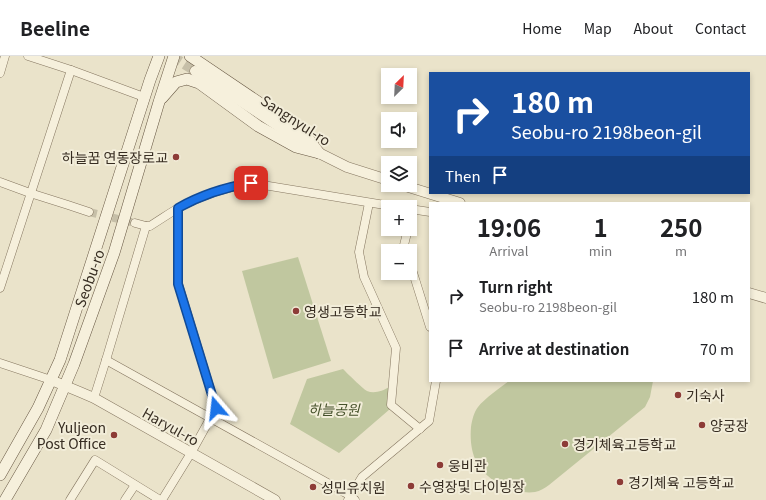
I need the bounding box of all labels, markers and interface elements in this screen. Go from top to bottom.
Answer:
text: Beeline [20,14,90,41]
text: Home [522,18,562,38]
text: Map [584,18,612,38]
text: About [634,18,673,38]
text: Contact [695,18,746,38]
north arrow [381,68,417,104]
map controls [381,68,417,280]
text: 180 m [511,81,594,121]
icon: right [445,88,497,140]
street label: Sangnyul-ro [257,90,335,150]
button: sound [381,112,417,148]
text: Seobu-ro 2198beon-gil [511,118,702,144]
place label: 하늘꿈 연동장로교 [62,147,168,167]
marker: 하늘꿈 연동장로교 [171,152,181,162]
button: layers [381,156,417,192]
icon: arrive [489,164,511,186]
text: Then [445,165,481,186]
pin [234,166,268,200]
icon: arrive [240,172,262,194]
button: + [381,200,417,236]
text: 19:06 [477,209,541,244]
text: 1 [593,209,608,244]
text: 250 [660,209,702,244]
text: Arrival [489,241,528,260]
text: min [589,241,612,260]
text: m [675,241,687,260]
button: − [381,244,417,280]
street label: Seobu-ro [69,246,109,310]
text: Turn right [479,276,553,297]
icon: right [445,285,467,307]
text: 180 m [692,286,734,307]
text: Seobu-ro 2198beon-gil [479,297,617,316]
place label: 영생고등학교 [304,301,381,321]
marker: 영생고등학교 [291,306,301,316]
icon: arrive [445,337,467,359]
text: Arrive at destination [479,338,629,359]
text: 70 m [700,338,734,359]
place label: 기숙사 [686,385,725,405]
position arrow [195,387,237,429]
marker: 기숙사 [673,390,683,400]
park label: 하늘공원 [308,399,361,419]
street label: Haryul-ro [139,402,203,450]
place label: 양궁장 [710,415,749,435]
place label: Yuljeon Post Office [37,417,106,453]
marker: 양궁장 [697,420,707,430]
marker: Yuljeon Post Office [109,430,119,440]
place label: 경기체육고등학교 [573,434,676,454]
marker: 경기체육고등학교 [560,439,570,449]
place label: 웅비관 [448,455,487,475]
marker: 웅비관 [435,460,445,470]
place label: 경기체육 고등학교 [628,472,734,492]
place label: 수영장및 다이빙장 [419,476,525,496]
place label: 성민유치원 [321,477,385,497]
marker: 경기체육 고등학교 [615,477,625,487]
marker: 수영장및 다이빙장 [406,481,416,491]
marker: 성민유치원 [308,482,318,492]

